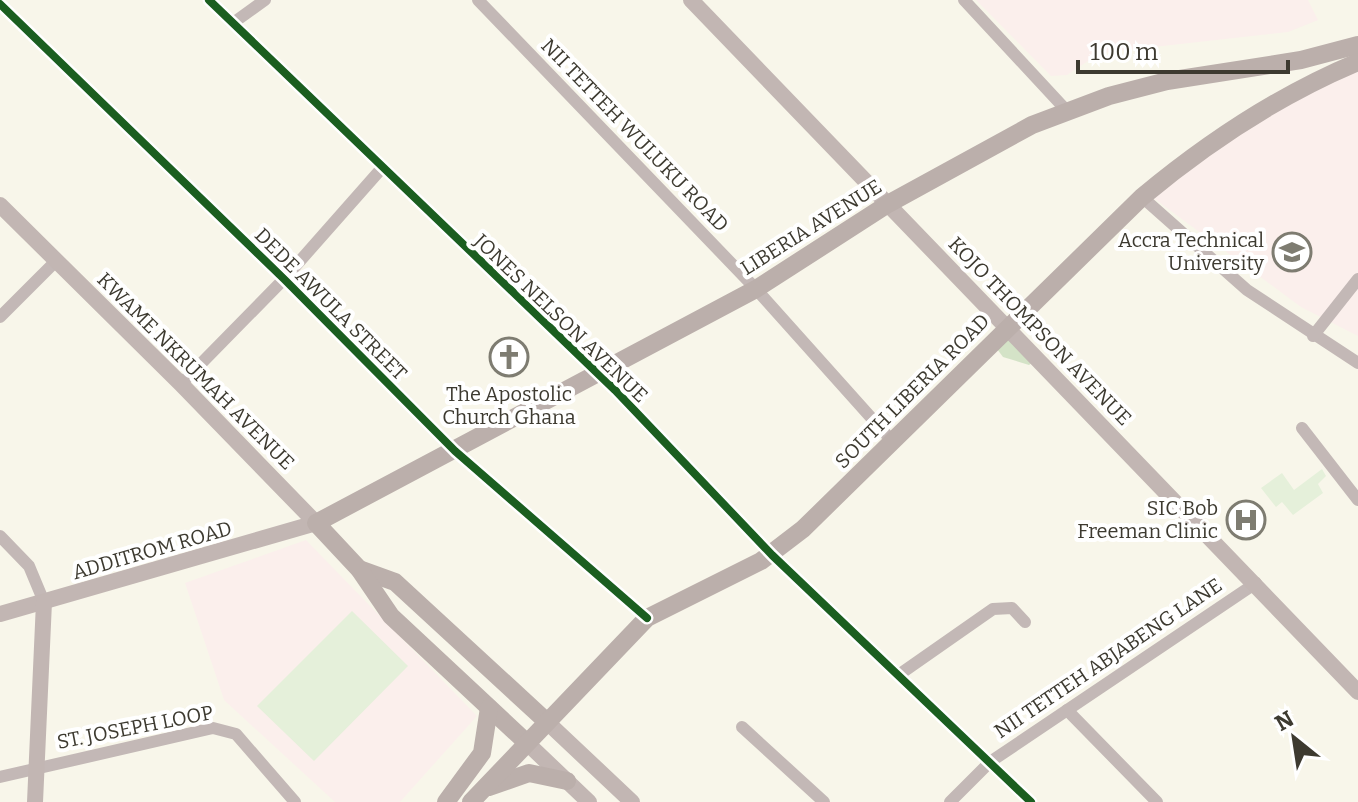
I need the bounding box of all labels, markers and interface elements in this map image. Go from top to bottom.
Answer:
scale bar [1078,24,1288,74]
street label: NII TETTEH WULUKU ROAD [536,34,734,236]
text: 100 m [1090,38,1158,66]
street label: LIBERIA AVENUE [736,174,886,280]
street label: DEDE AWULA STREET [250,223,412,385]
street label: JONES NELSON AVENUE [468,228,653,407]
place label: Accra Technical University [1118,228,1264,275]
school or university icon: Accra Technical University [1271,231,1313,273]
street label: KOJO THOMPSON AVENUE [944,232,1136,430]
street label: KWAME NKRUMAH AVENUE [92,267,300,475]
street label: SOUTH LIBERIA ROAD [830,309,994,473]
church icon: The Apostolic Church Ghana [488,336,530,378]
place label: The Apostolic Church Ghana [442,382,576,429]
place label: SIC Bob Freeman Clinic [1077,496,1218,543]
hospital icon: SIC Bob Freeman Clinic [1225,499,1267,541]
street label: ADDITROM ROAD [69,516,235,584]
street label: NII TETTEH ABJABENG LANE [990,573,1226,743]
north arrow [1254,698,1334,778]
street label: ST. JOSEPH LOOP [55,700,215,754]
text: N [1270,705,1298,737]

